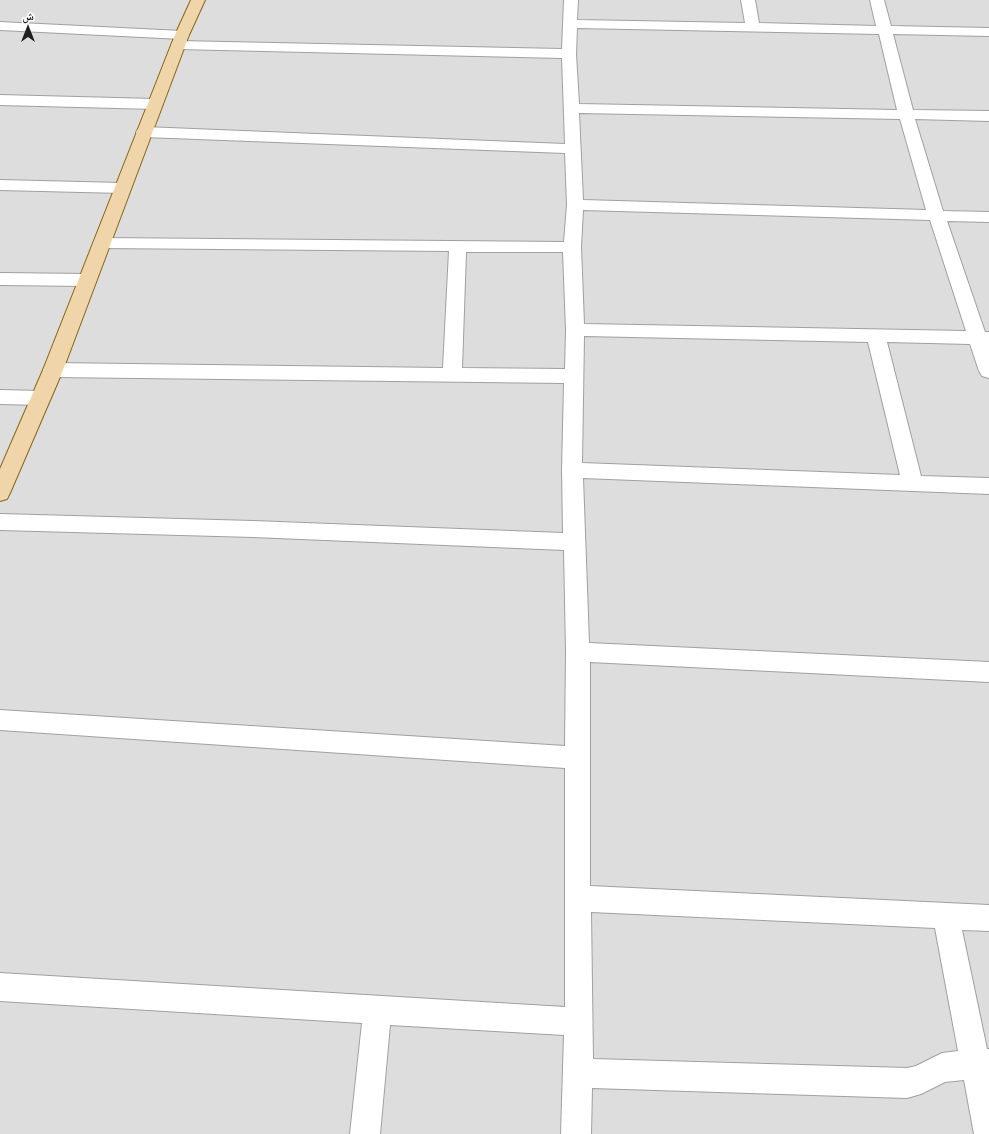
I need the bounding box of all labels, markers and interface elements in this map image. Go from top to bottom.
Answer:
north arrow [8,8,48,48]
text: ش [22,9,34,23]

